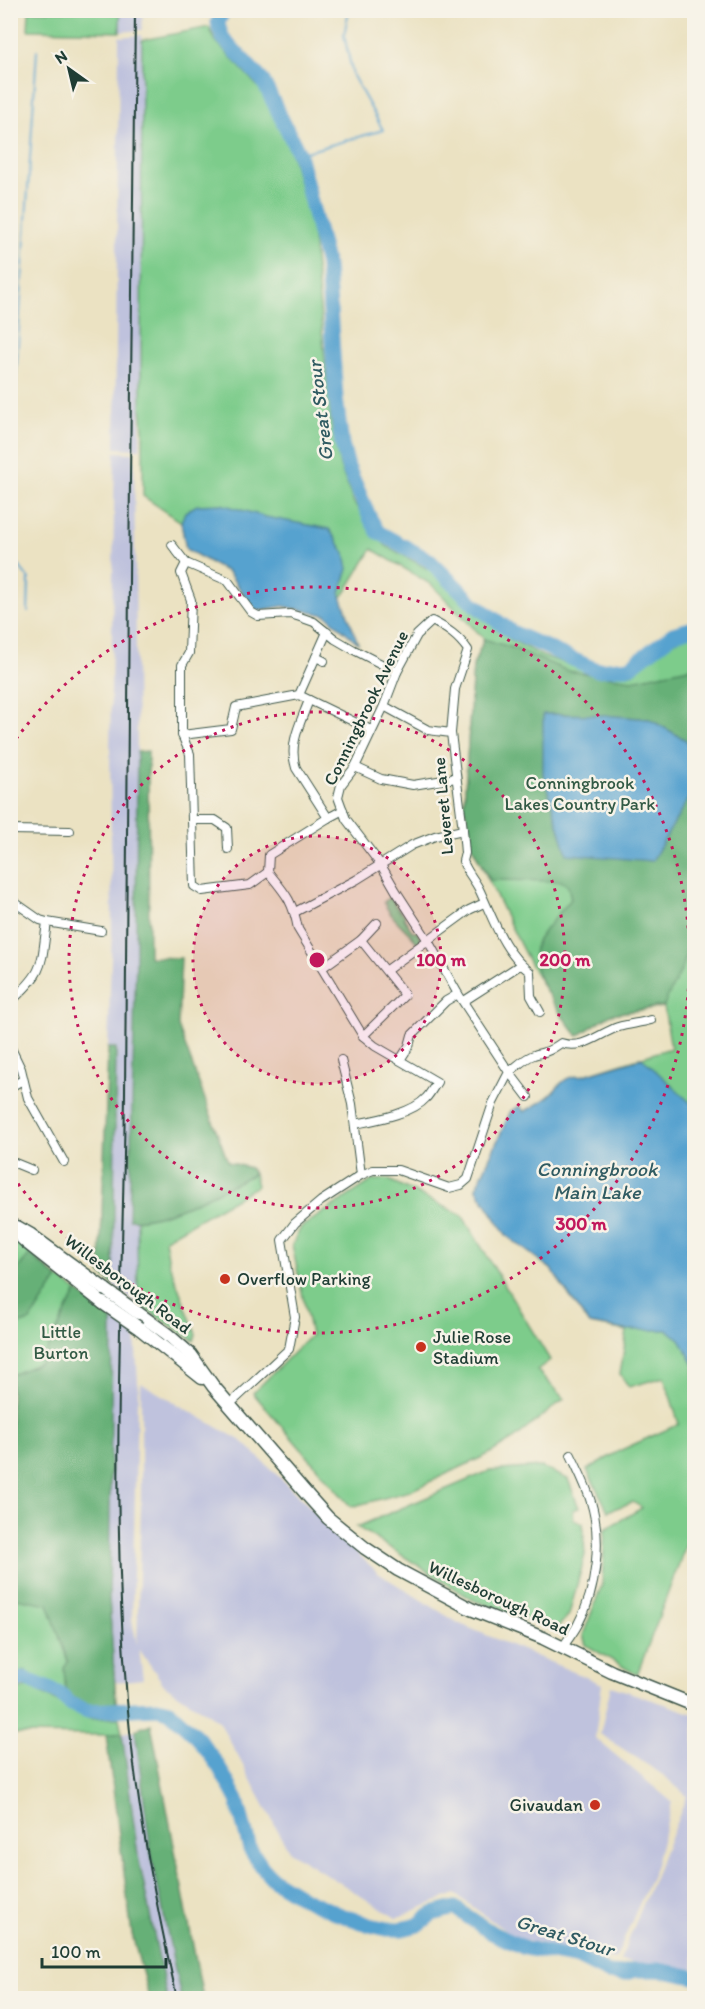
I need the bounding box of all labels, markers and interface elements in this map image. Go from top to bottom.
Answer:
north arrow [39,39,99,99]
text: N [51,46,71,68]
water label: Great Stour [302,357,338,463]
street label: Conningbrook Avenue [319,627,413,789]
street label: Leveret Lane [428,756,458,856]
park label: Conningbrook Lakes Country Park [505,772,655,815]
text: 100 m [416,949,467,971]
text: 200 m [540,949,591,971]
centre of rings [307,950,327,970]
water label: Conningbrook Main Lake [537,1157,659,1204]
text: 300 m [555,1213,607,1235]
street label: Willesborough Road [60,1229,196,1339]
place label: Overflow Parking [237,1268,371,1290]
marker: Overflow Parking [218,1272,232,1286]
park label: Little Burton [34,1321,88,1364]
place label: Julie Rose Stadium [433,1326,511,1369]
marker: Julie Rose Stadium [414,1340,428,1354]
street label: Willesborough Road [425,1556,573,1640]
place label: Givaudan [510,1794,583,1816]
marker: Givaudan [588,1798,602,1812]
water label: Great Stour [513,1909,619,1962]
scale bar [42,1931,166,1969]
text: 100 m [51,1941,101,1963]

